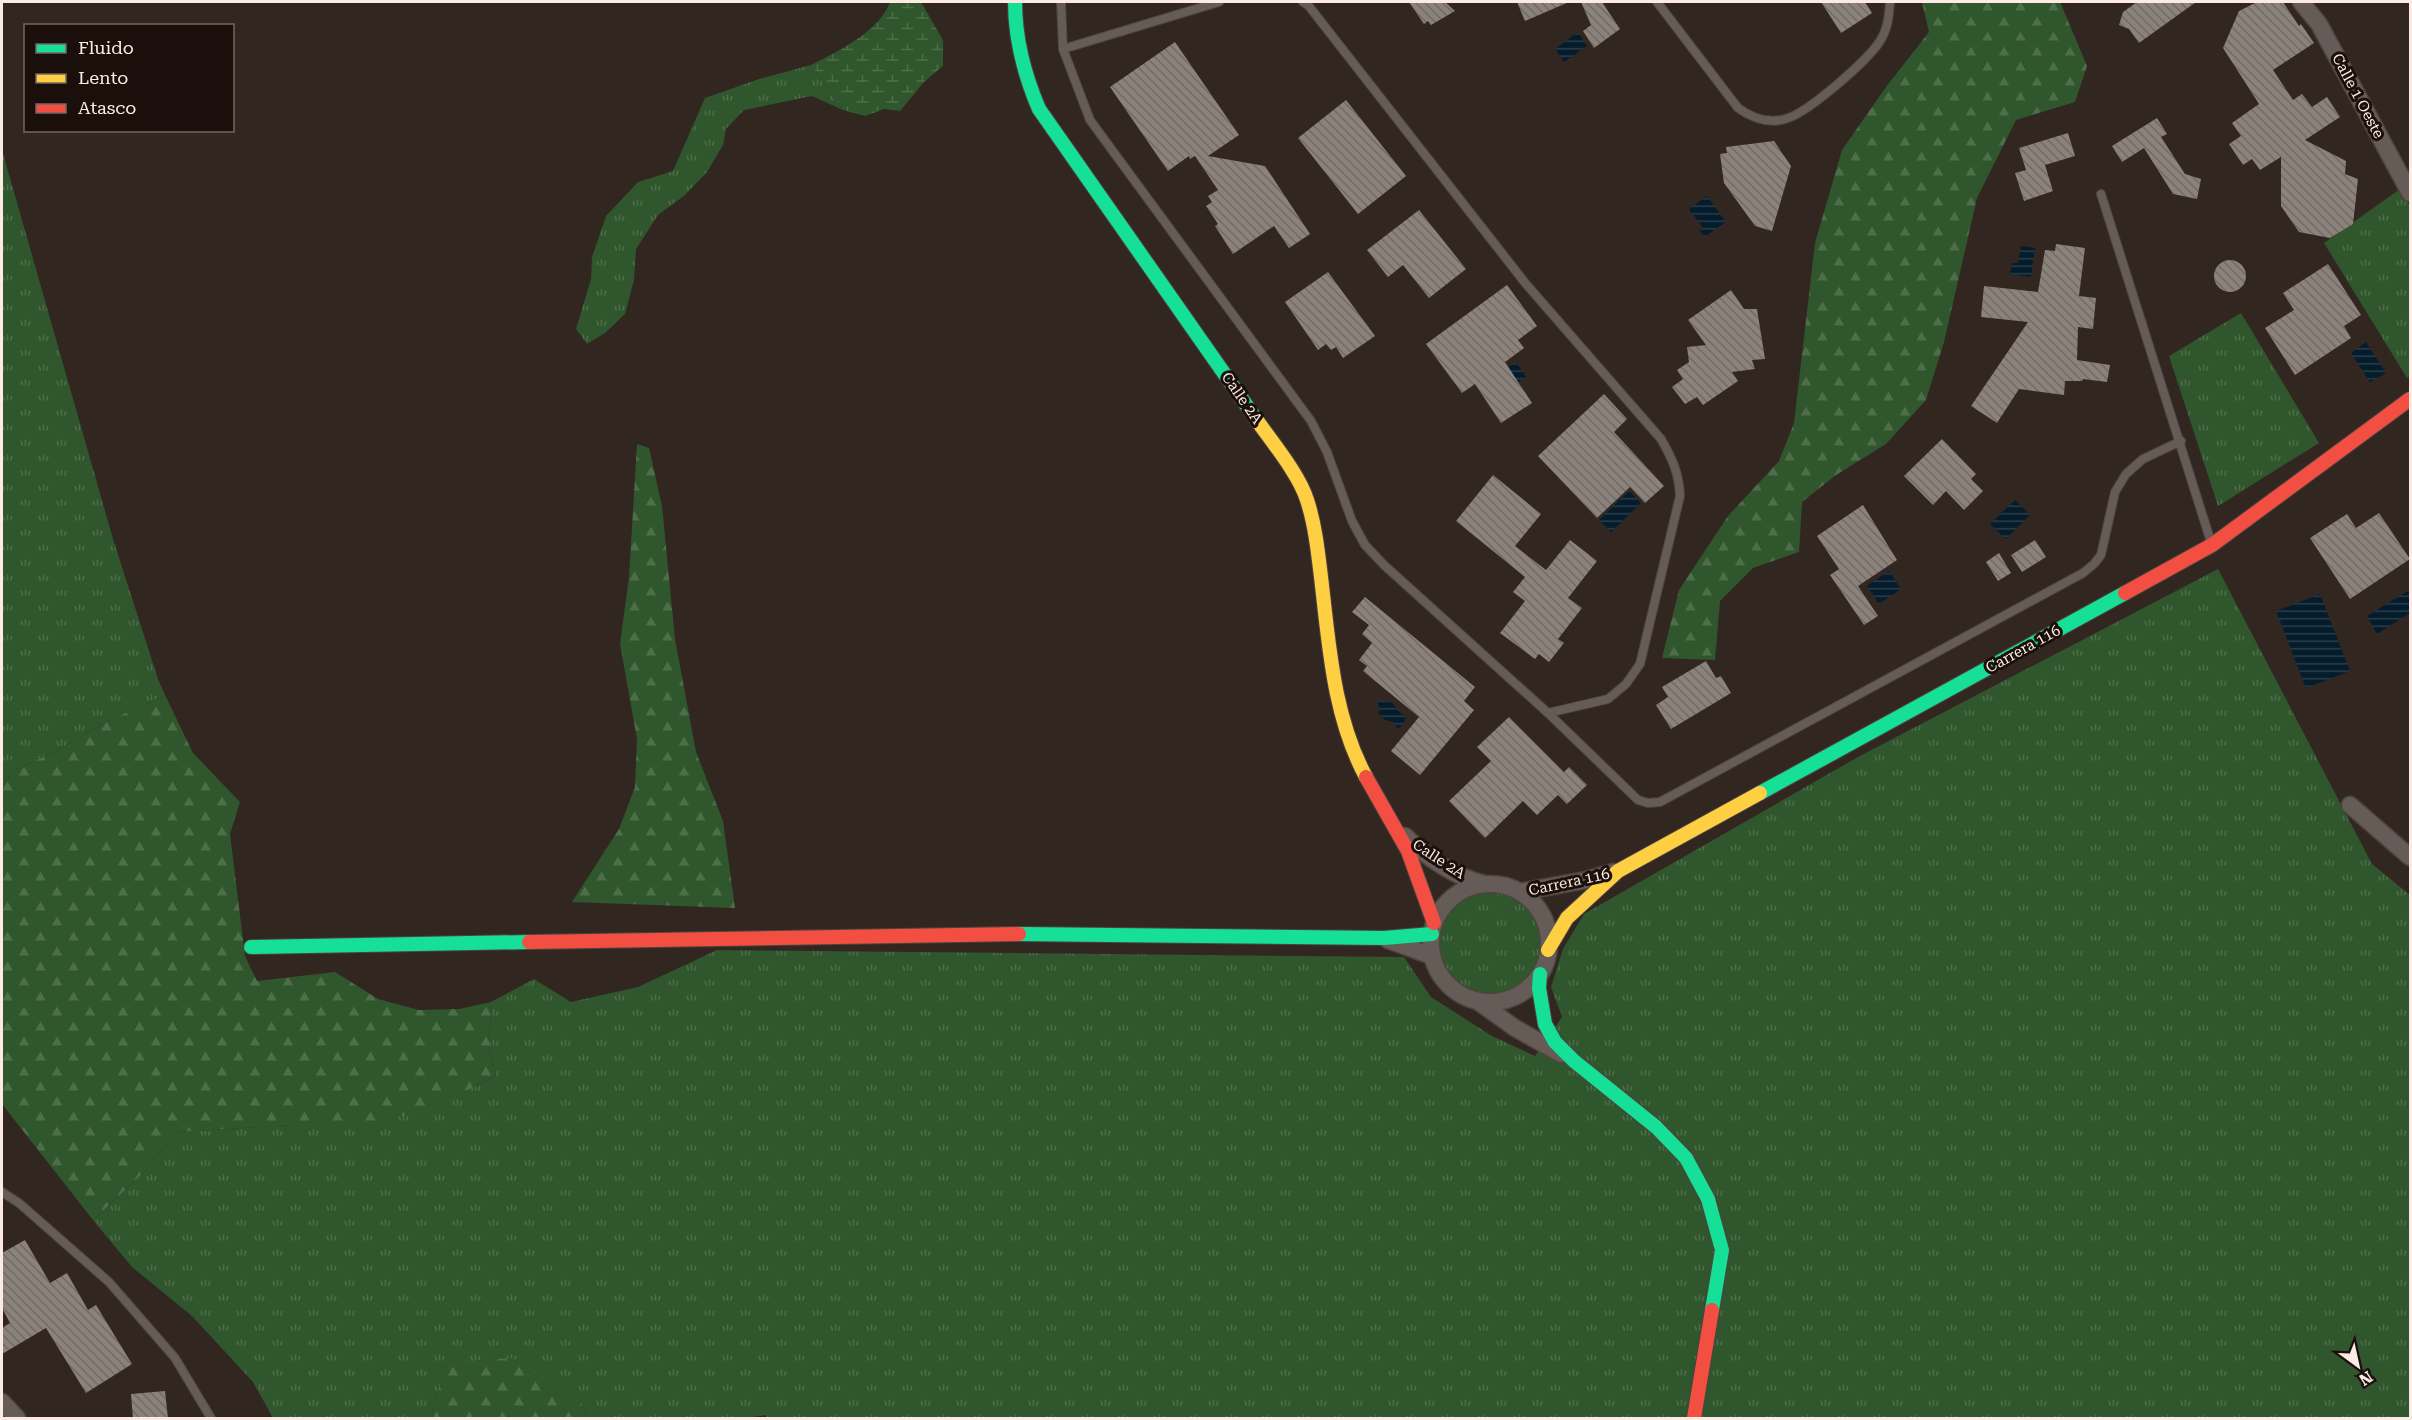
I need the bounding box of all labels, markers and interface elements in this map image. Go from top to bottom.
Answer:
legend [24,24,234,132]
text: Fluido [78,37,134,58]
street label: Calle 1 Oeste [2328,51,2388,141]
text: Lento [78,67,128,88]
text: Atasco [78,97,136,118]
street label: Calle 2A [1218,369,1267,428]
street label: Carrera 116 [1983,621,2063,677]
street label: Calle 2A [1409,835,1469,883]
street label: Carrera 116 [1527,865,1611,899]
north arrow [2328,1336,2388,1396]
text: N [2356,1367,2376,1389]

